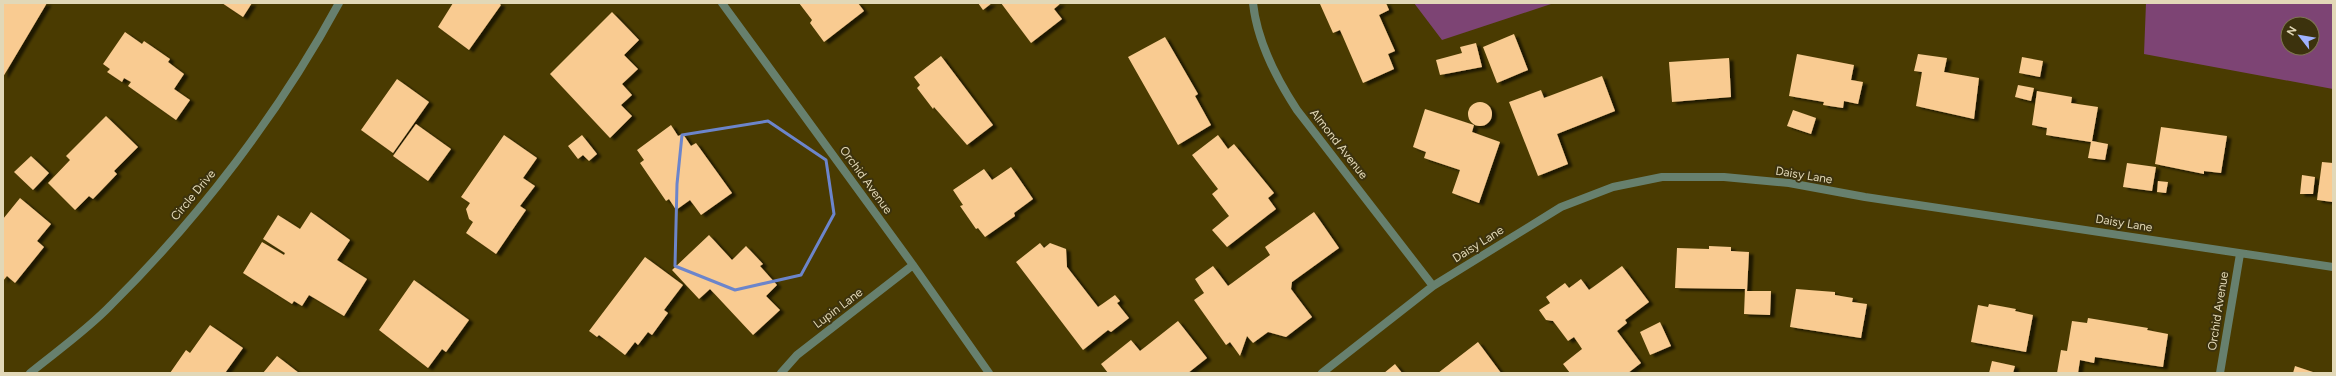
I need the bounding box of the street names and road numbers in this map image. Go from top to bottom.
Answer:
street label: Almond Avenue [1307,106,1371,182]
street label: Orchid Avenue [837,144,895,217]
street label: Daisy Lane [1774,164,1834,186]
street label: Circle Drive [168,166,219,223]
street label: Daisy Lane [2094,212,2154,234]
street label: Daisy Lane [1450,223,1507,265]
street label: Orchid Avenue [2205,270,2231,352]
street label: Lupin Lane [811,285,866,331]

